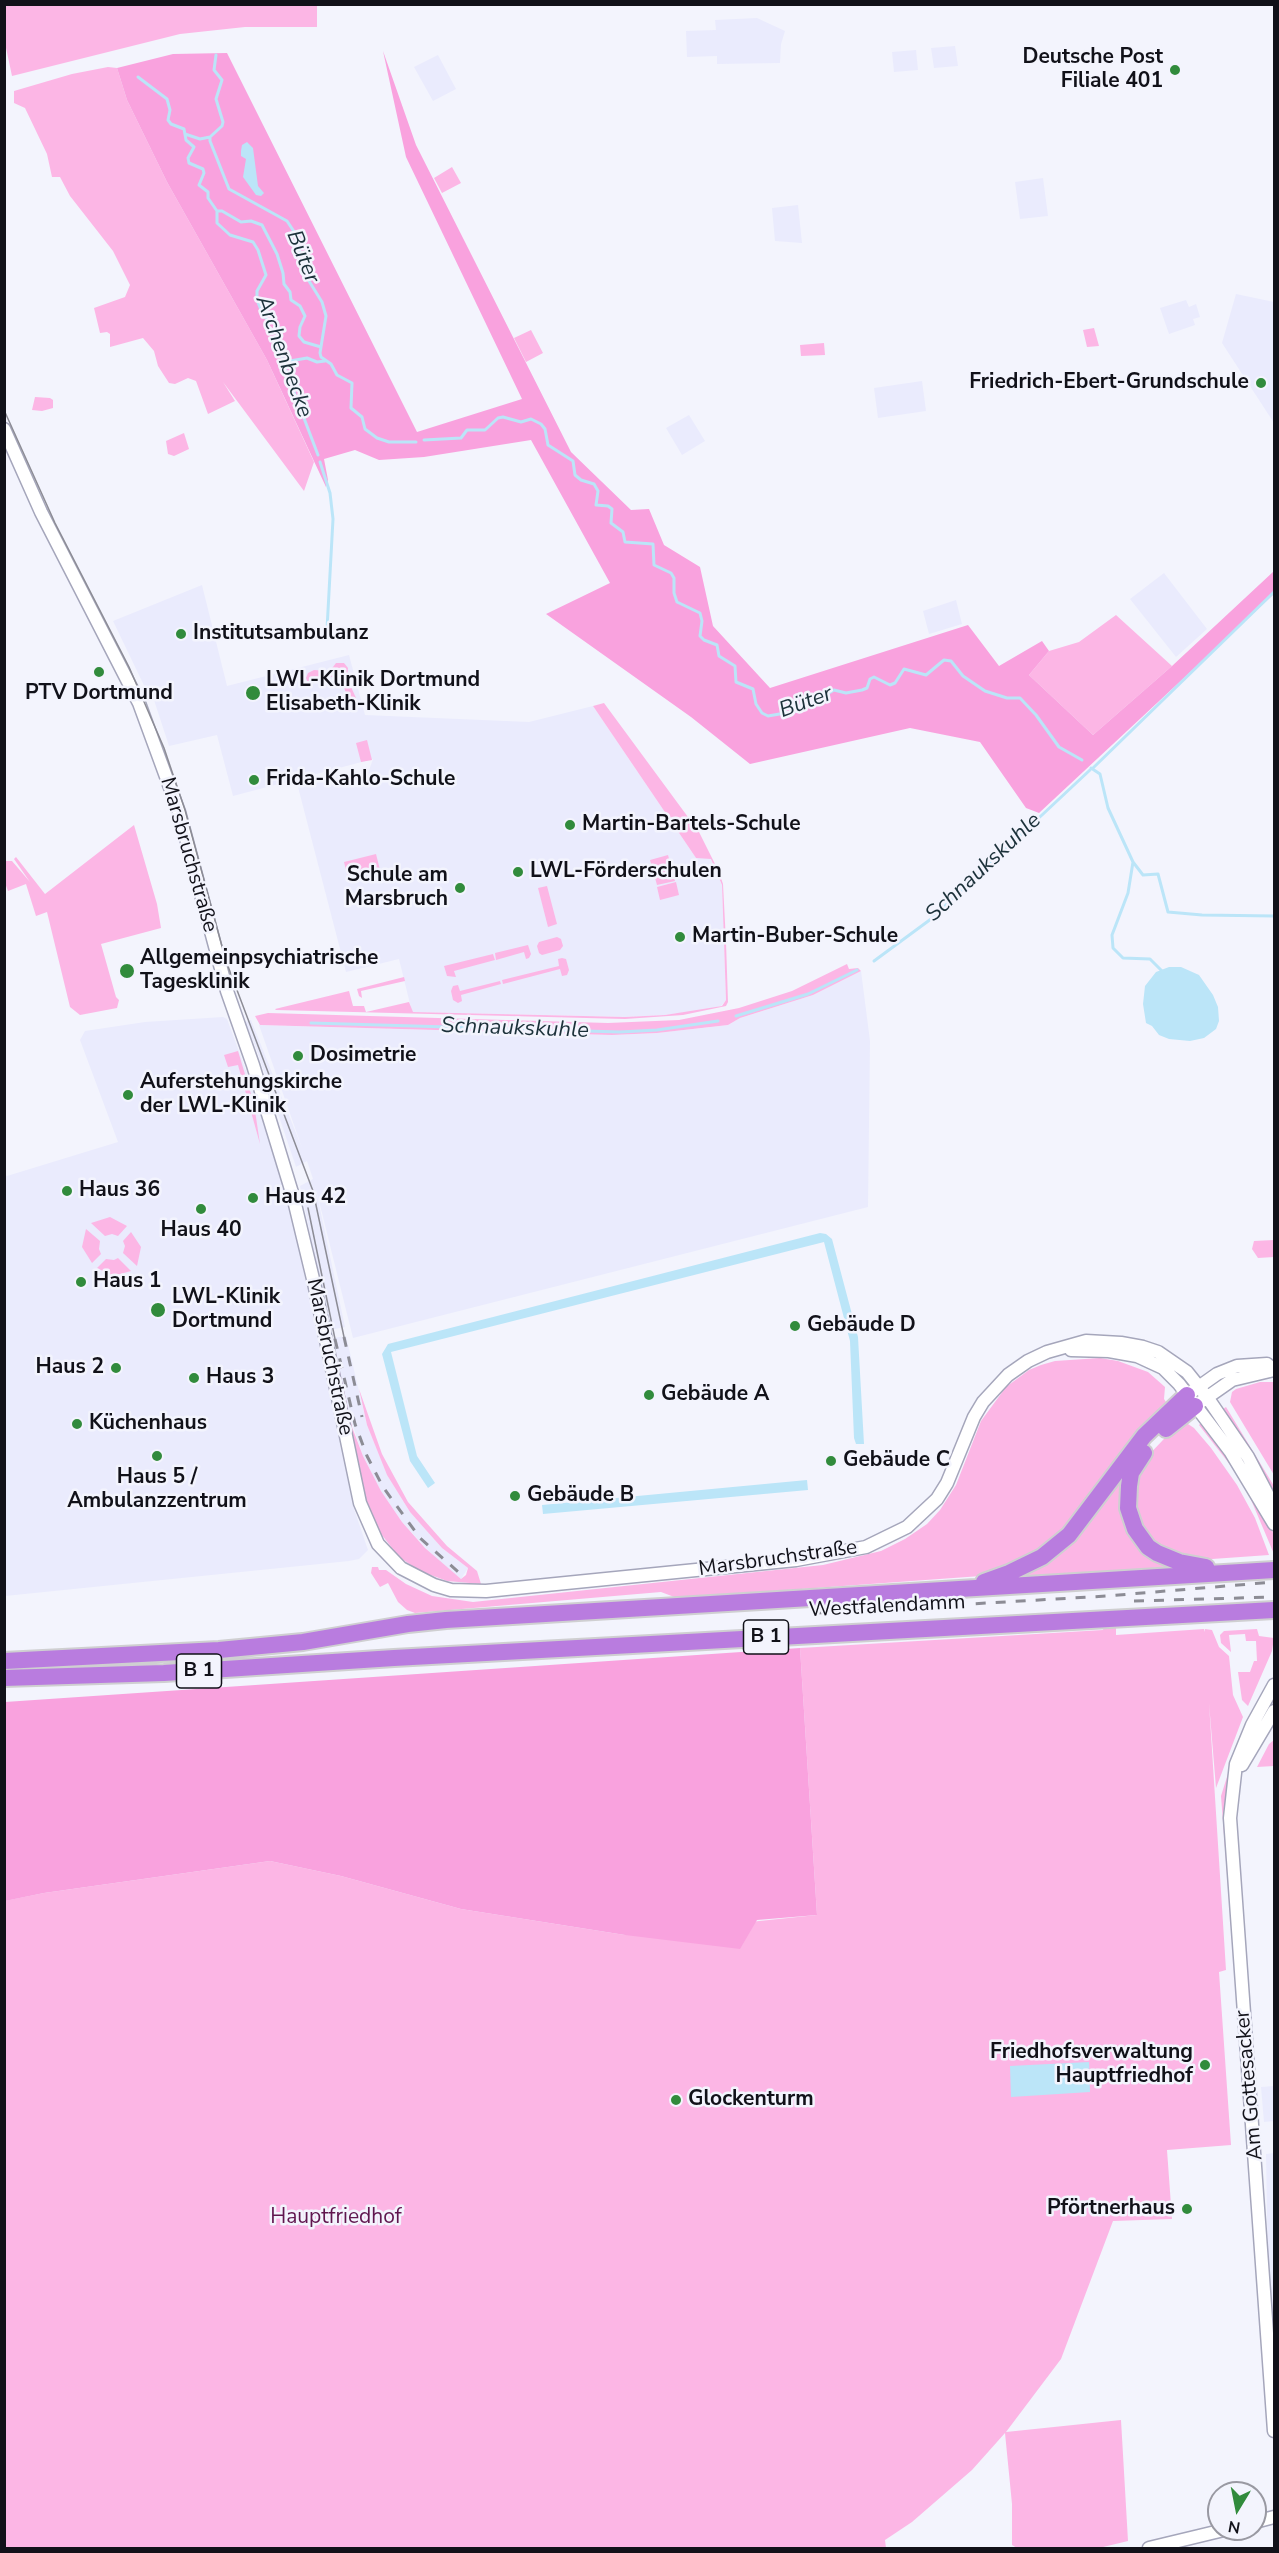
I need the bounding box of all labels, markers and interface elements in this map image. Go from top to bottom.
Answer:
place label: Deutsche Post Filiale 401 [1022,45,1163,95]
marker: Deutsche Post Filiale 401 [1168,63,1182,77]
water label: Büter [280,227,324,287]
water label: Archenbecke [249,292,317,422]
place label: Friedrich-Ebert-Grundschule [969,370,1249,396]
marker: Friedrich-Ebert-Grundschule [1254,376,1268,390]
place label: Institutsambulanz [193,621,368,647]
marker: Institutsambulanz [174,627,188,641]
marker: PTV Dortmund [92,665,106,679]
place label: LWL-Klinik Dortmund Elisabeth-Klinik [266,668,480,718]
place label: PTV Dortmund [25,681,173,707]
water label: Büter [776,681,836,725]
marker: LWL-Klinik Dortmund Elisabeth-Klinik [244,684,262,702]
place label: Frida-Kahlo-Schule [266,767,455,793]
marker: Frida-Kahlo-Schule [247,773,261,787]
street label: Marsbruchstraße [154,775,222,935]
water label: Schnaukskuhle [921,808,1047,928]
place label: Martin-Bartels-Schule [582,812,801,838]
marker: Martin-Bartels-Schule [563,818,577,832]
place label: LWL-Förderschulen [530,859,722,885]
place label: Schule am Marsbruch [345,863,448,913]
marker: LWL-Förderschulen [511,865,525,879]
marker: Schule am Marsbruch [453,881,467,895]
place label: Martin-Buber-Schule [692,924,898,950]
marker: Martin-Buber-Schule [673,930,687,944]
place label: Allgemeinpsychiatrische Tagesklinik [140,946,378,996]
marker: Allgemeinpsychiatrische Tagesklinik [118,962,136,980]
water label: Schnaukskuhle [441,1013,589,1045]
place label: Dosimetrie [310,1043,416,1069]
marker: Dosimetrie [291,1049,305,1063]
place label: Auferstehungskirche der LWL-Klinik [140,1070,342,1120]
marker: Auferstehungskirche der LWL-Klinik [121,1088,135,1102]
place label: Haus 36 [79,1178,160,1204]
marker: Haus 36 [60,1184,74,1198]
place label: Haus 42 [265,1185,346,1211]
marker: Haus 42 [246,1191,260,1205]
marker: Haus 40 [194,1202,208,1216]
place label: Haus 40 [161,1218,241,1244]
place label: Haus 1 [93,1269,161,1295]
marker: Haus 1 [74,1275,88,1289]
street label: Marsbruchstraße [300,1276,358,1438]
place label: LWL-Klinik Dortmund [172,1285,280,1335]
marker: LWL-Klinik Dortmund [149,1301,167,1319]
place label: Gebäude D [807,1313,916,1339]
marker: Gebäude D [788,1319,802,1333]
place label: Haus 2 [36,1355,104,1381]
marker: Haus 2 [109,1361,123,1375]
place label: Haus 3 [206,1365,274,1391]
marker: Haus 3 [187,1371,201,1385]
place label: Gebäude A [661,1382,769,1408]
marker: Gebäude A [642,1388,656,1402]
place label: Küchenhaus [89,1411,207,1437]
marker: Küchenhaus [70,1417,84,1431]
place label: Gebäude C [843,1448,950,1474]
marker: Haus 5 / Ambulanzzentrum [150,1449,164,1463]
marker: Gebäude C [824,1454,838,1468]
place label: Haus 5 / Ambulanzzentrum [67,1465,247,1515]
place label: Gebäude B [527,1483,634,1509]
marker: Gebäude B [508,1489,522,1503]
street label: Marsbruchstraße [697,1535,859,1583]
street label: Westfalendamm [808,1590,966,1624]
road number: B 1 [744,1620,789,1654]
road number: B 1 [176,1654,222,1688]
street label: Am Gottesacker [1231,2009,1269,2161]
place label: Friedhofsverwaltung Hauptfriedhof [990,2040,1193,2090]
marker: Friedhofsverwaltung Hauptfriedhof [1198,2058,1212,2072]
place label: Glockenturm [688,2087,814,2113]
marker: Glockenturm [669,2093,683,2107]
place label: Pförtnerhaus [1047,2196,1175,2222]
marker: Pförtnerhaus [1180,2202,1194,2216]
park label: Hauptfriedhof [270,2205,402,2231]
north arrow [1207,2481,1267,2541]
text: N [1226,2515,1242,2539]

